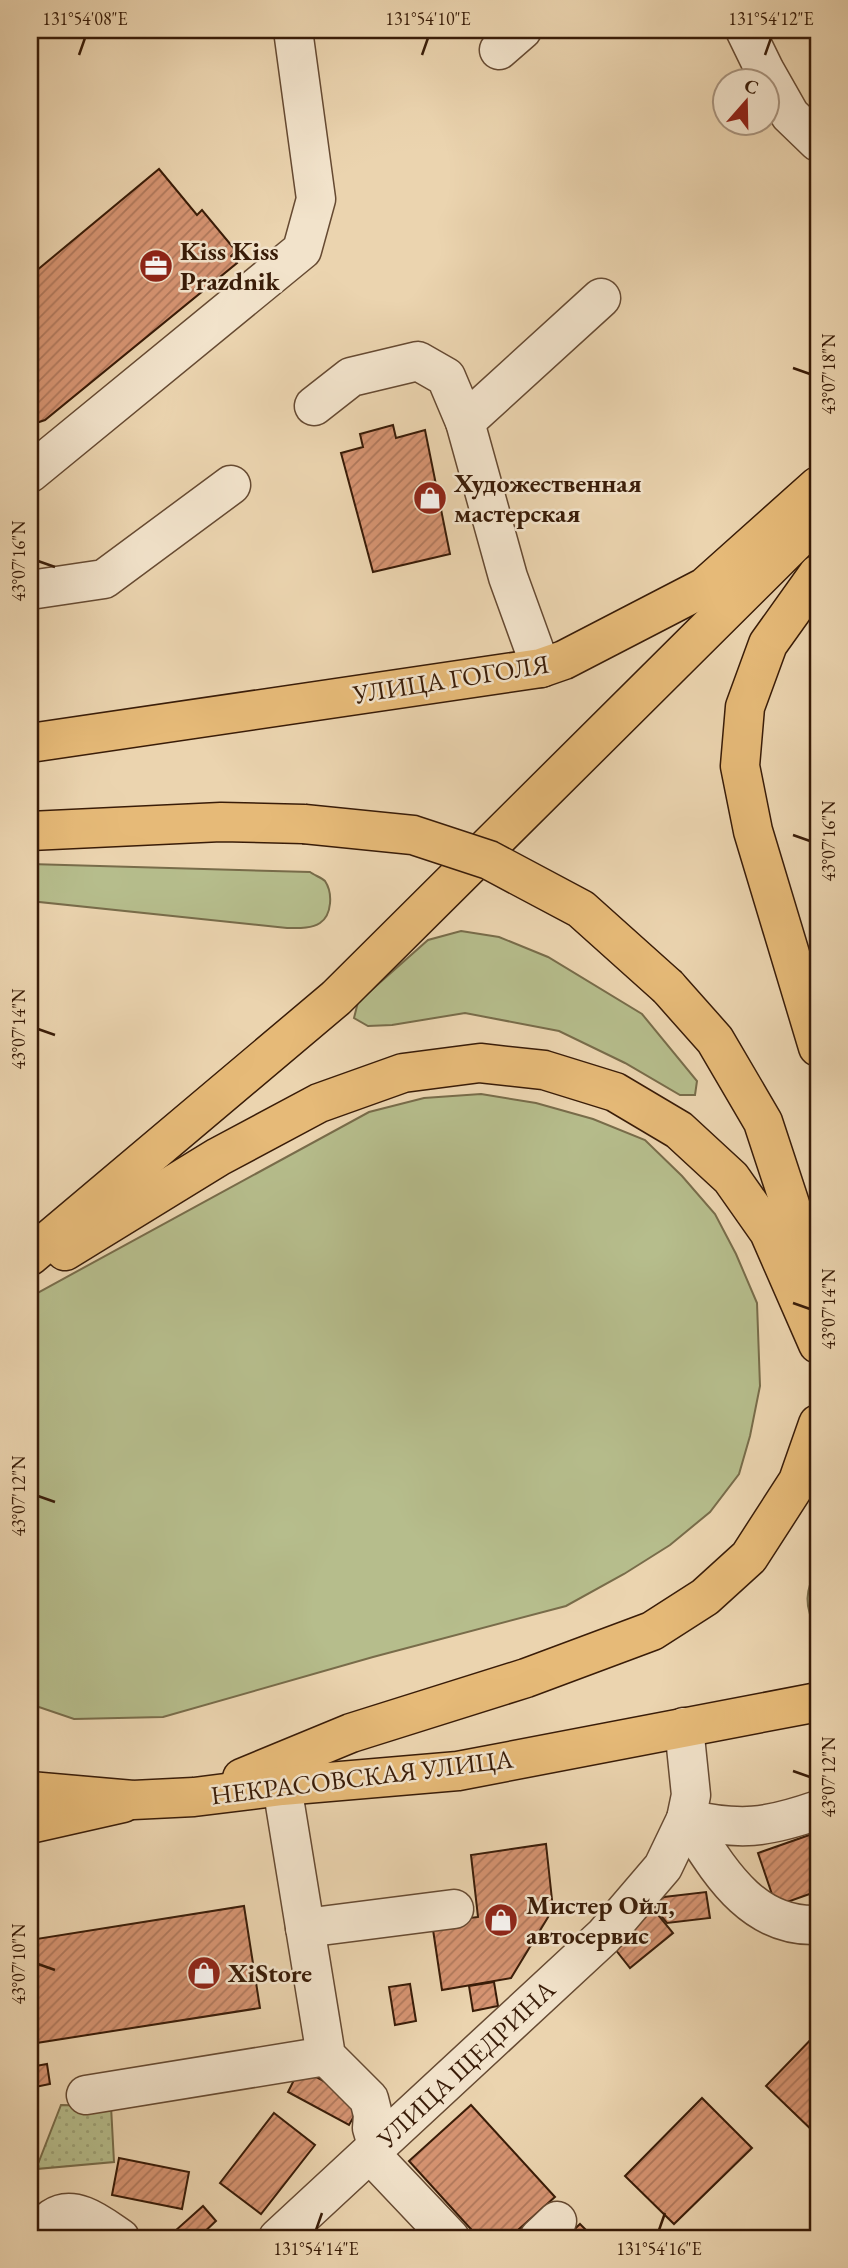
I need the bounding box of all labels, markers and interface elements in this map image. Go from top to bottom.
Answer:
text: 131°54'08"E [42,7,128,30]
text: 131°54'10"E [385,7,471,30]
text: 131°54'12"E [728,7,814,30]
north arrow [712,66,782,136]
text: С [741,72,762,101]
place label: Kiss Kiss Prazdnik [180,234,281,298]
office icon: Kiss Kiss Prazdnik [137,247,175,285]
text: 43°07'18"N [817,333,840,414]
place label: Художественная мастерская [453,466,642,530]
shop icon: Художественная мастерская [411,479,449,517]
text: 43°07'16"N [7,520,30,601]
street label: УЛИЦА ГОГОЛЯ [349,647,552,711]
text: 43°07'16"N [817,800,840,881]
text: 43°07'14"N [7,988,30,1069]
text: 43°07'14"N [817,1268,840,1349]
text: 43°07'12"N [7,1455,30,1536]
text: 43°07'12"N [817,1736,840,1817]
street label: НЕКРАСОВСКАЯ УЛИЦА [209,1741,516,1812]
place label: Мистер Ойл, автосервис [526,1888,675,1952]
shop icon: Мистер Ойл, автосервис [482,1901,520,1939]
text: 43°07'10"N [7,1923,30,2004]
shop icon: XiStore [185,1954,223,1992]
place label: XiStore [227,1956,312,1990]
street label: УЛИЦА ЩЕДРИНА [369,1972,563,2156]
text: 131°54'14"E [273,2237,359,2260]
text: 131°54'16"E [616,2237,702,2260]

